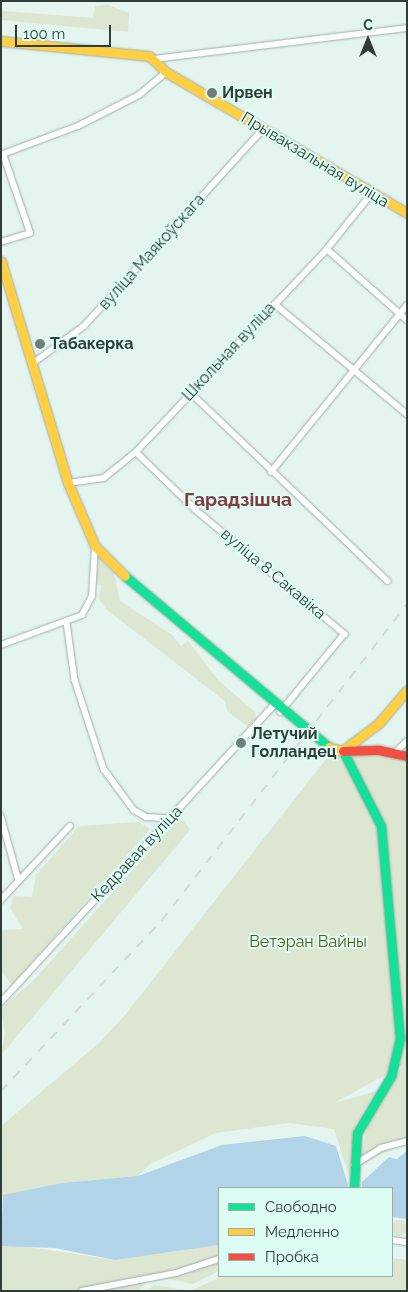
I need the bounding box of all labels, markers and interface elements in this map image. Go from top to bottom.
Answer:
scale bar [18,15,114,47]
north arrow [343,15,393,65]
text: С [363,17,373,33]
text: 100 m [23,25,65,43]
place label: Ирвен [222,83,273,103]
marker: Ирвен [206,87,218,99]
street label: Прывакзальная вуліца [238,108,392,212]
street label: вуліца Маякоўскага [95,190,209,314]
street label: Школьная вуліца [178,299,280,405]
place label: Табакерка [50,334,133,354]
marker: Табакерка [34,338,46,350]
district label: Гарадзішча [184,489,292,511]
street label: вуліца 8 Сакавіка [217,524,329,624]
place label: Летучий Голландец [251,724,337,762]
marker: Летучий Голландец [235,737,247,749]
street label: Кедравая вуліца [88,802,186,906]
park label: Ветэран Вайны [249,932,367,952]
legend [218,1187,393,1277]
text: Свободно [265,1198,337,1216]
text: Медленно [265,1223,339,1241]
text: Пробка [265,1248,319,1266]

